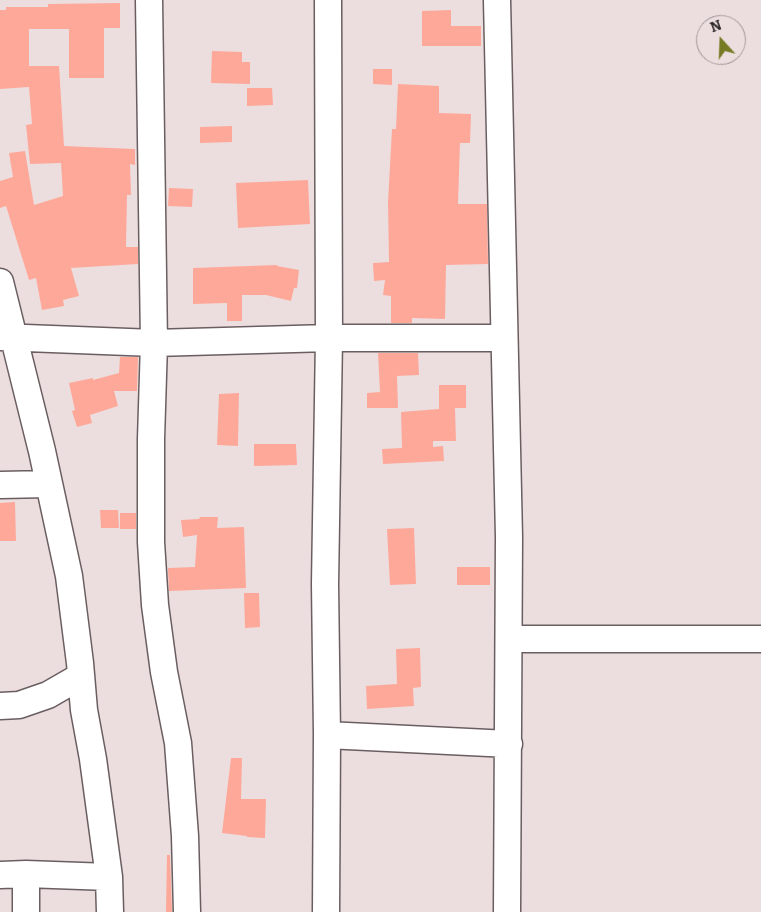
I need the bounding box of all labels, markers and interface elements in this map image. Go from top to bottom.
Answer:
north arrow [696,15,746,65]
text: N [708,17,724,36]

